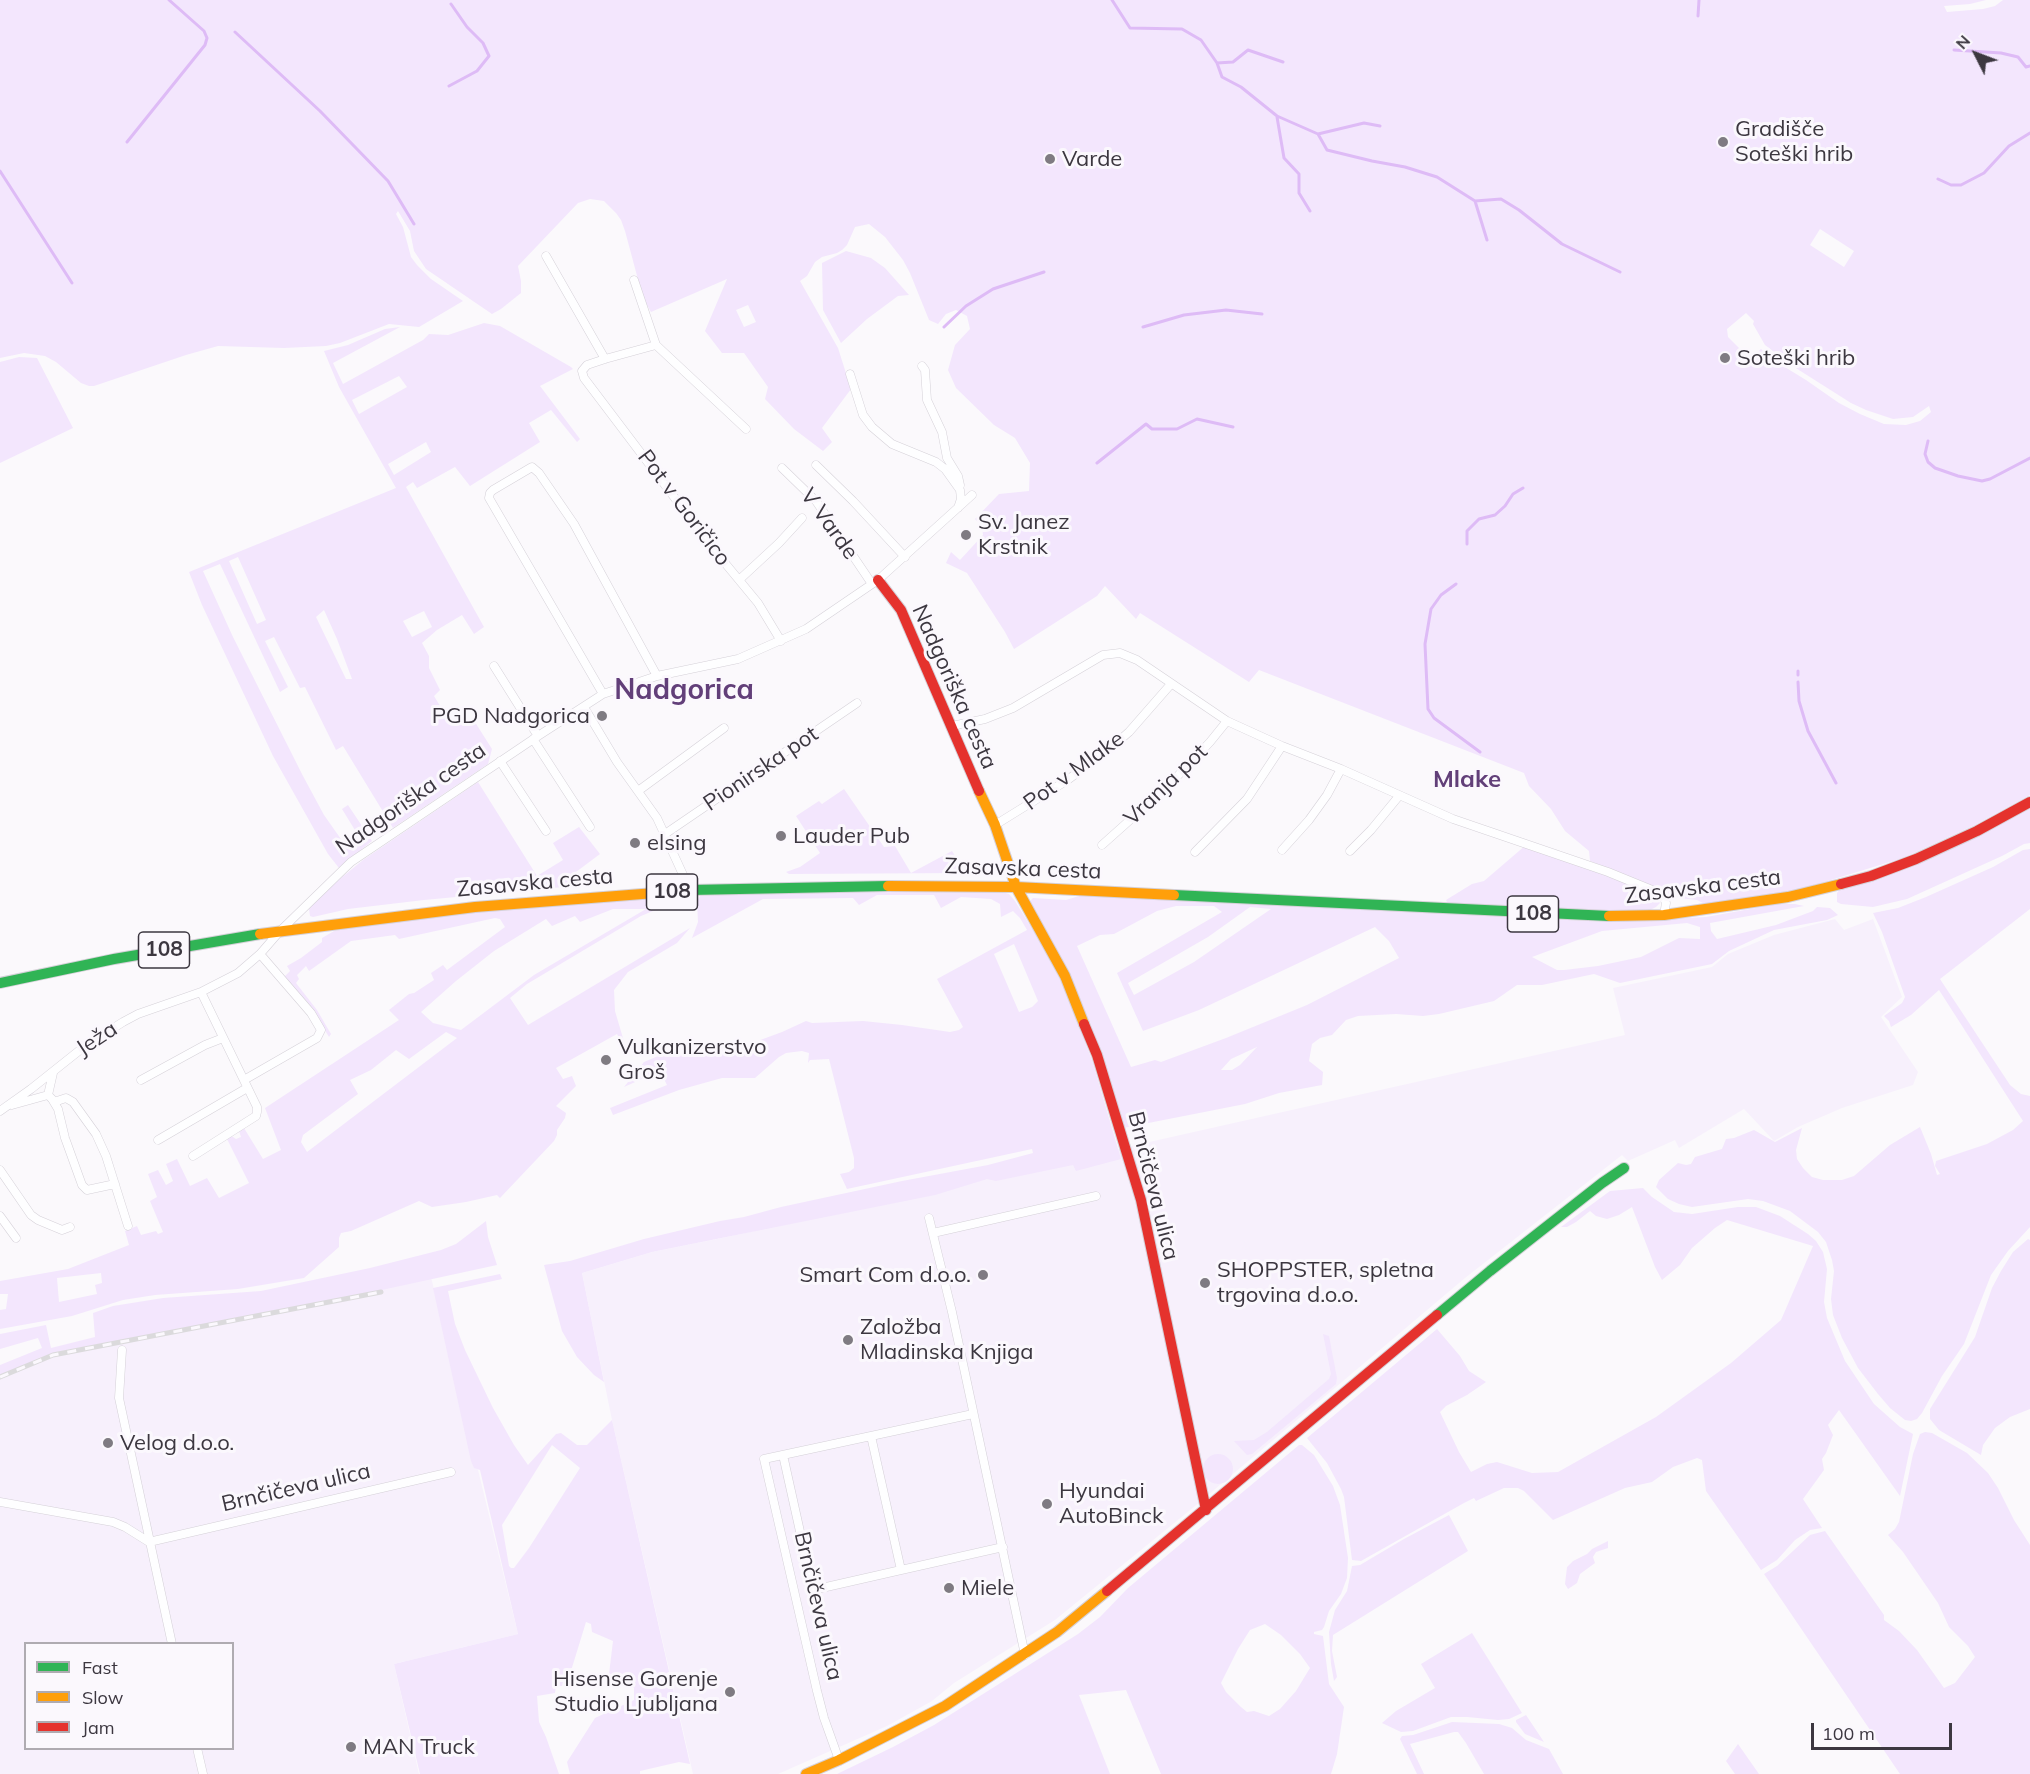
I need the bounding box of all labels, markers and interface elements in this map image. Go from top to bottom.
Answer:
north arrow [1946,24,2006,84]
text: N [1951,31,1974,53]
place label: Gradišče Soteški hrib [1735,116,1853,168]
marker: Gradišče Soteški hrib [1716,135,1730,149]
place label: Varde [1062,146,1122,172]
marker: Varde [1043,152,1057,166]
place label: Soteški hrib [1737,345,1855,371]
marker: Soteški hrib [1718,351,1732,365]
street label: Pot v Goričico [632,445,736,571]
street label: V Varde [794,483,864,565]
place label: Sv. Janez Krstnik [978,509,1070,560]
marker: Sv. Janez Krstnik [959,528,973,542]
street label: Nadgoriška cesta [906,601,1002,773]
district label: Nadgorica [614,674,754,708]
place label: PGD Nadgorica [432,703,590,729]
marker: PGD Nadgorica [595,709,609,723]
street label: Pionirska pot [699,721,823,817]
street label: Pot v Mlake [1019,726,1129,816]
street label: Nadgoriška cesta [331,737,491,861]
street label: Vranja pot [1119,739,1213,831]
district label: Mlake [1433,766,1501,794]
place label: Lauder Pub [793,823,910,849]
marker: Lauder Pub [774,829,788,843]
place label: elsing [647,830,707,856]
marker: elsing [628,836,642,850]
street label: Zasavska cesta [944,853,1102,885]
street label: Zasavska cesta [456,863,614,903]
street label: Zasavska cesta [1623,864,1783,910]
road number: 108 [646,874,698,910]
road number: 108 [1508,896,1558,932]
road number: 108 [138,932,190,968]
street label: Ježa [72,1016,122,1062]
place label: Vulkanizerstvo Groš [618,1034,767,1086]
marker: Vulkanizerstvo Groš [599,1053,613,1067]
street label: Brnčičeva ulica [1122,1109,1184,1263]
place label: SHOPPSTER, spletna trgovina d.o.o. [1217,1257,1434,1308]
place label: Smart Com d.o.o. [799,1262,971,1288]
marker: Smart Com d.o.o. [976,1268,990,1282]
marker: SHOPPSTER, spletna trgovina d.o.o. [1198,1276,1212,1290]
place label: Založba Mladinska Knjiga [860,1314,1033,1366]
marker: Založba Mladinska Knjiga [841,1333,855,1347]
place label: Velog d.o.o. [120,1430,234,1456]
marker: Velog d.o.o. [101,1436,115,1450]
street label: Brnčičeva ulica [219,1458,373,1518]
place label: Hyundai AutoBinck [1059,1478,1163,1530]
marker: Hyundai AutoBinck [1040,1497,1054,1511]
street label: Brnčičeva ulica [788,1529,848,1683]
place label: Miele [961,1575,1014,1601]
marker: Miele [942,1581,956,1595]
legend [24,1642,234,1750]
text: Fast [82,1656,118,1679]
place label: Hisense Gorenje Studio Ljubljana [553,1666,718,1718]
marker: Hisense Gorenje Studio Ljubljana [723,1685,737,1699]
text: Slow [82,1686,123,1709]
scale bar [1814,1711,1955,1749]
text: Jam [82,1716,115,1739]
text: 100 m [1822,1722,1875,1745]
place label: MAN Truck [363,1734,475,1760]
marker: MAN Truck [344,1740,358,1754]

